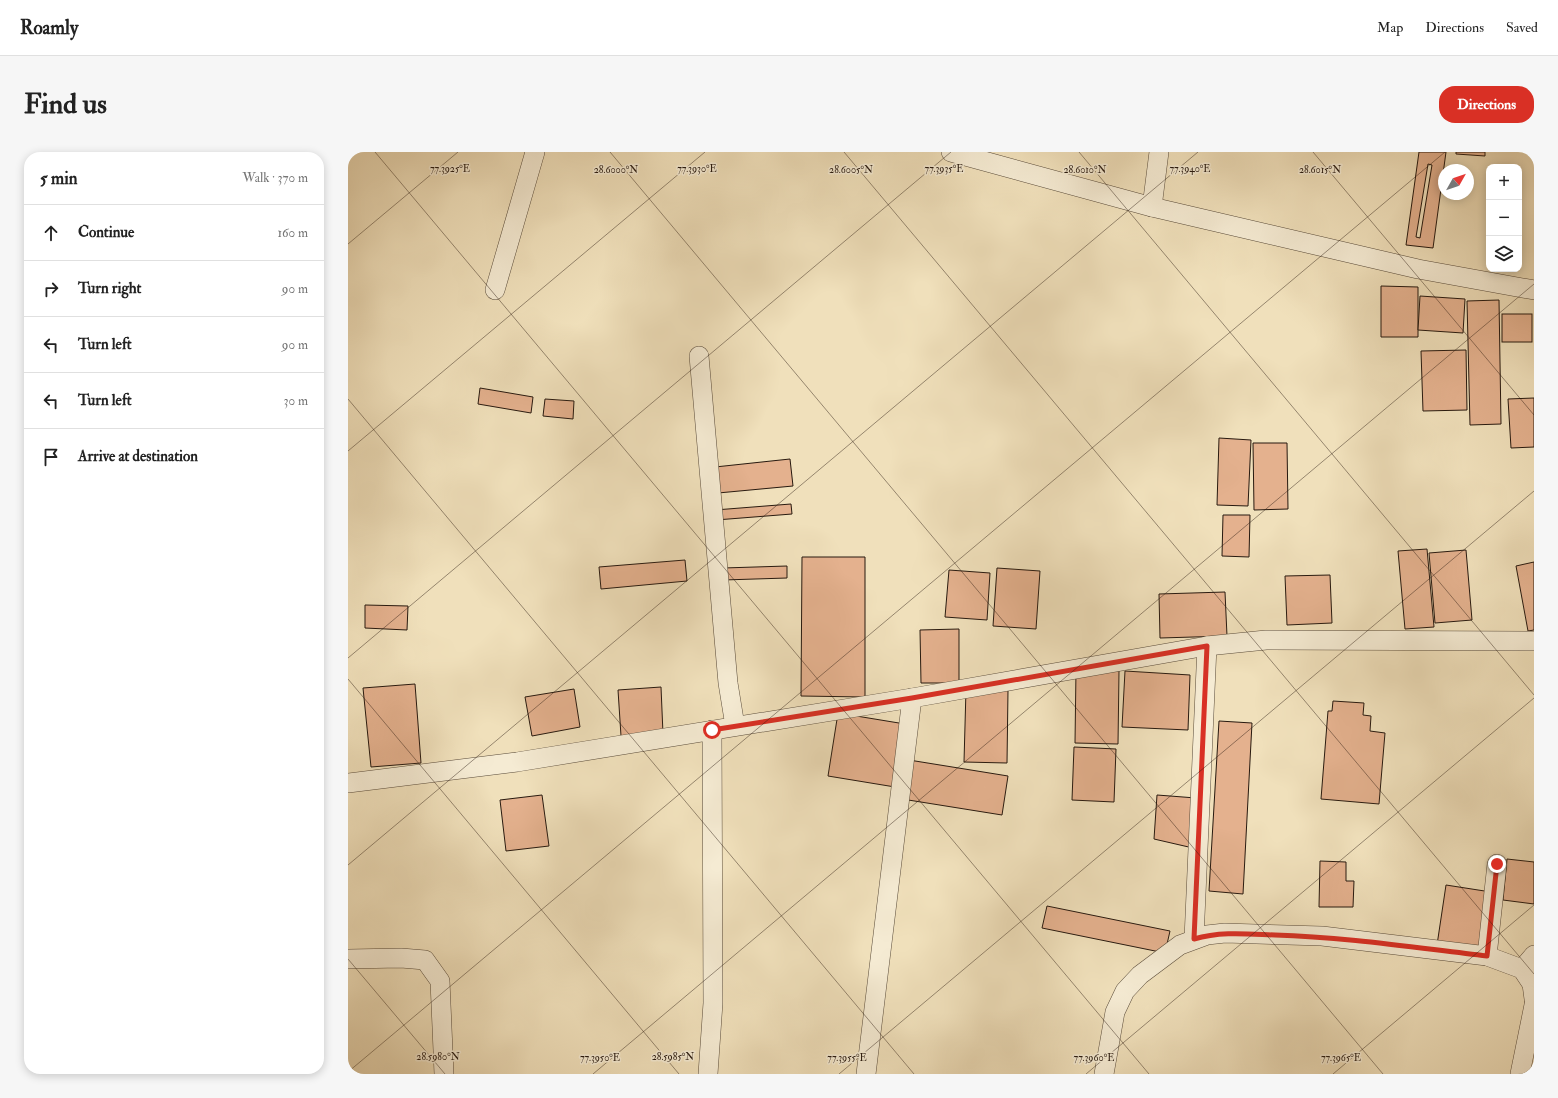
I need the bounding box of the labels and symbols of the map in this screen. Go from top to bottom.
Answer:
text: 77.3925°E [430,163,470,175]
text: 77.3930°E [677,163,717,175]
text: 77.3935°E [925,163,963,175]
text: 77.3940°E [1169,163,1211,175]
text: 28.6000°N [594,164,638,176]
text: 28.6005°N [829,164,873,176]
text: 28.6010°N [1064,164,1107,176]
text: 28.6015°N [1299,164,1341,176]
north arrow [1438,164,1474,200]
route start [703,721,721,739]
route end [1488,855,1506,873]
text: 28.5980°N [416,1051,460,1063]
text: 28.5985°N [652,1051,694,1063]
text: 77.3950°E [580,1052,620,1064]
text: 77.3955°E [827,1052,867,1064]
text: 77.3960°E [1074,1052,1114,1064]
text: 77.3965°E [1321,1052,1361,1064]

